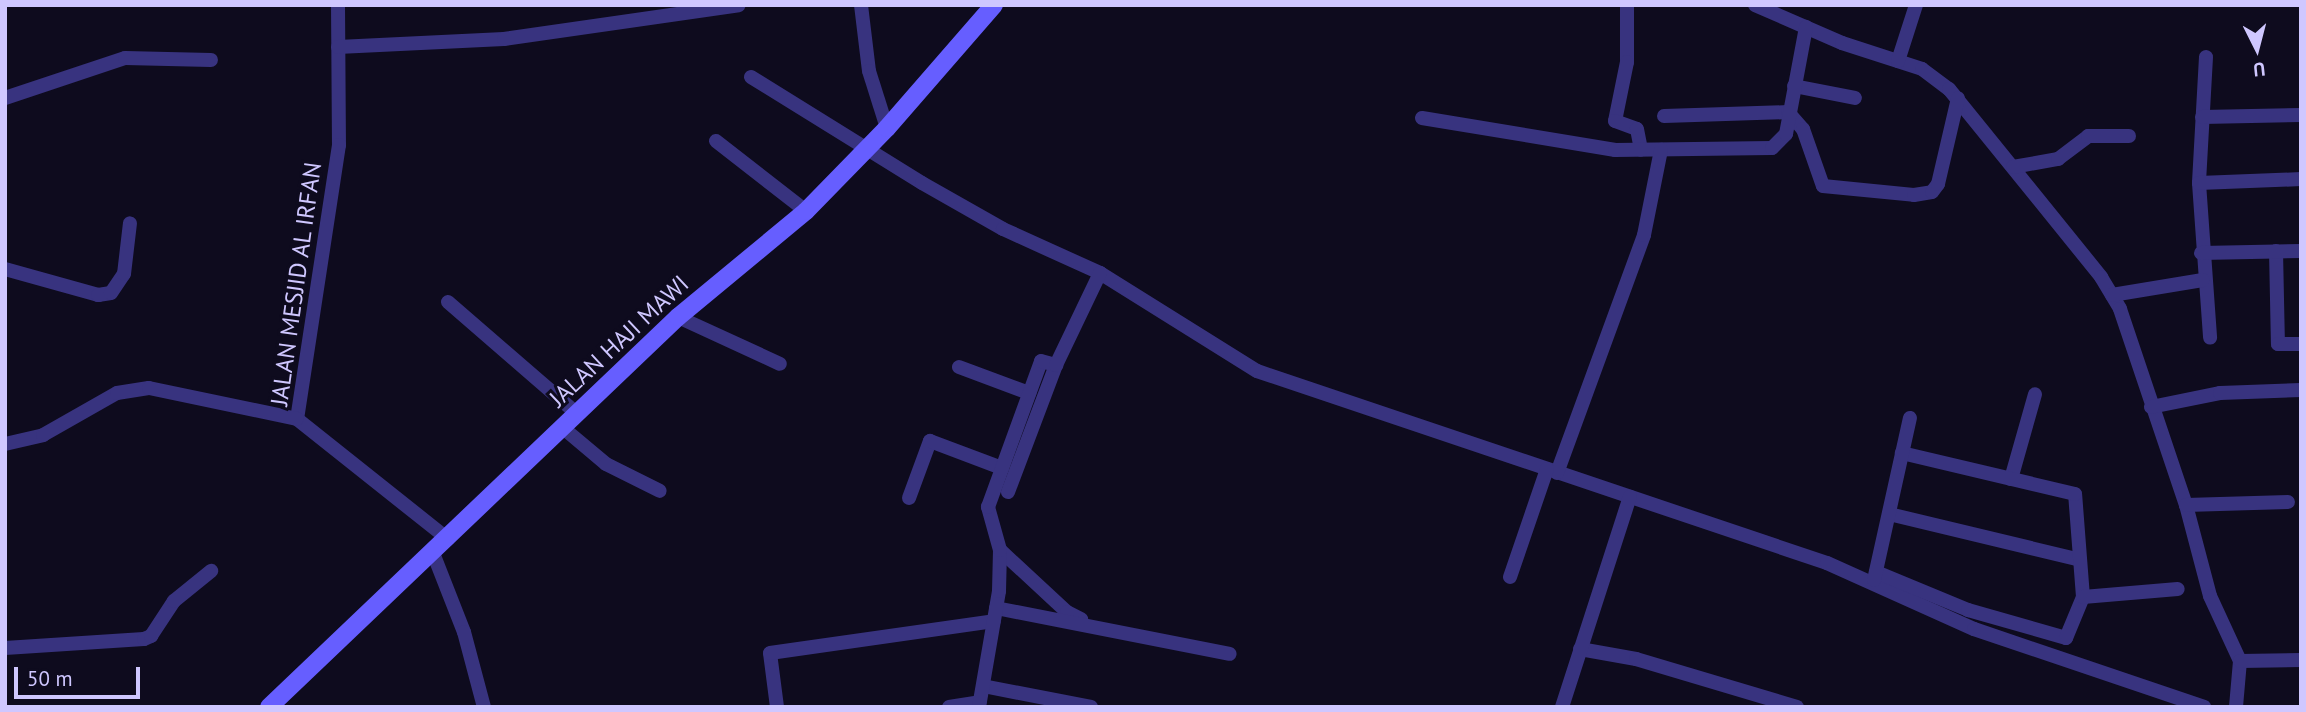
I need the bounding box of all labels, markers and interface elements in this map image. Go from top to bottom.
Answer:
north arrow [2222,14,2292,84]
text: U [2252,57,2266,82]
street label: JALAN MESJID AL IRFAN [265,159,327,409]
street label: JALAN HAJI MAWI [543,269,695,413]
scale bar [18,652,144,696]
text: 50 m [27,665,73,692]

